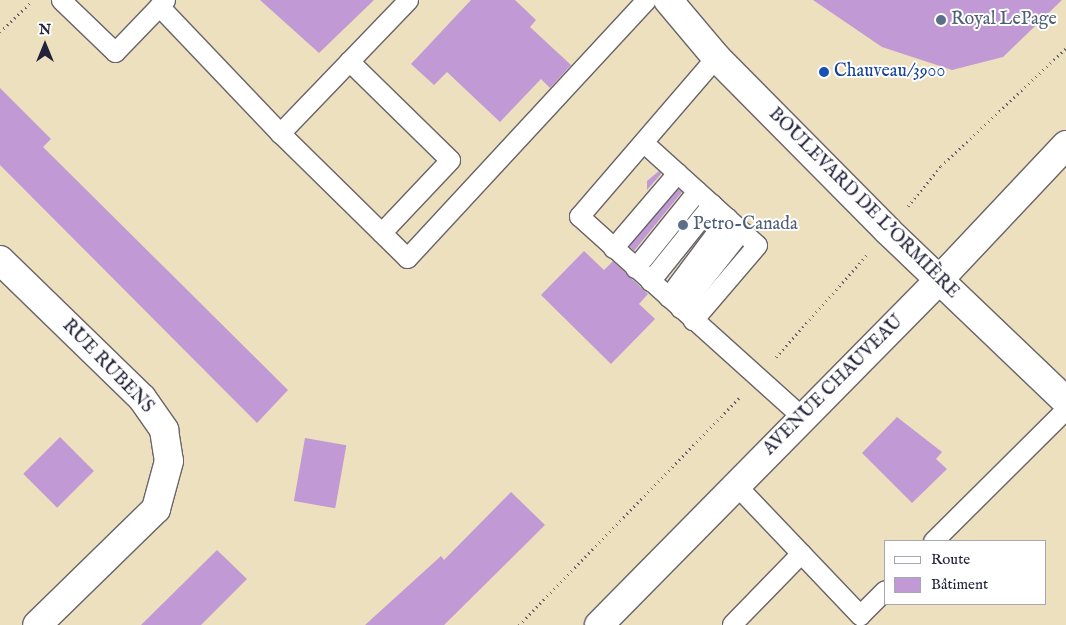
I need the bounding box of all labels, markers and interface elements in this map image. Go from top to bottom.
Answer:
place label: Royal LePage [951,9,1057,31]
marker: Royal LePage [935,14,947,26]
north arrow [20,20,70,70]
text: N [39,21,51,39]
place label: Chauveau/3900 [834,61,945,83]
marker: Chauveau/3900 [818,66,830,78]
street label: BOULEVARD DE L'ORMIÈRE [763,104,963,304]
place label: Petro-Canada [693,214,798,236]
marker: Petro-Canada [677,219,689,231]
street label: AVENUE CHAUVEAU [760,312,908,460]
street label: RUE RUBENS [57,316,157,418]
legend [884,540,1046,605]
text: Route [931,550,970,569]
text: Bâtiment [931,575,988,594]

